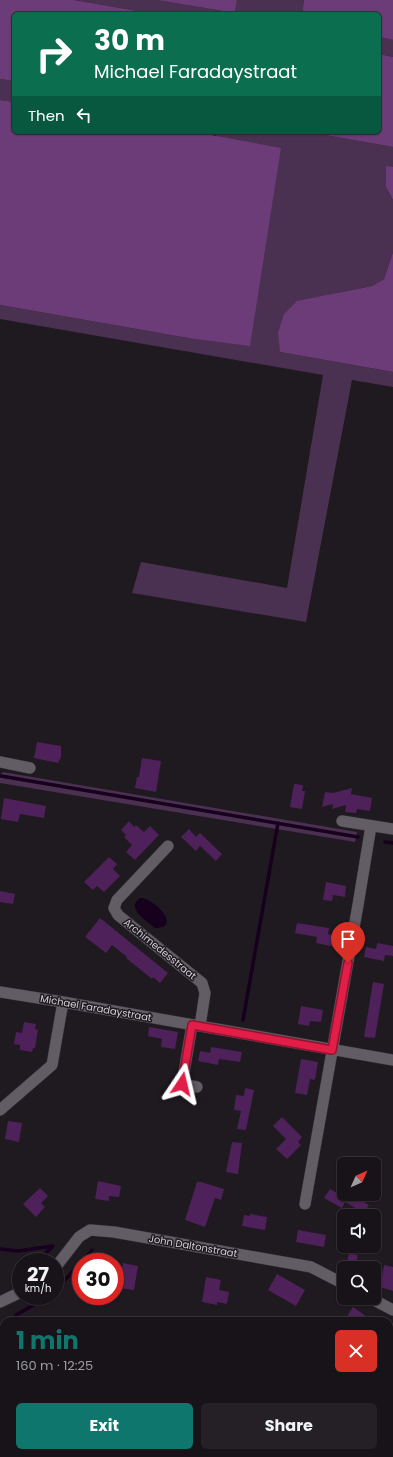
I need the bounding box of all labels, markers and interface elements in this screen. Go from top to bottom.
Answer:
text: 30 m [94,21,165,60]
icon: right [28,28,80,80]
text: Michael Faradaystraat [94,59,297,84]
icon: left [73,104,95,126]
text: Then [28,105,65,126]
street label: Archimedesstraat [120,915,200,983]
pin [331,922,365,963]
icon: arrive [337,928,359,950]
street label: Michael Faradaystraat [39,991,153,1025]
position arrow [161,1063,203,1105]
north arrow [337,1157,381,1201]
map controls [337,1157,381,1305]
button: sound [337,1209,381,1253]
street label: John Daltonstraat [148,1231,239,1261]
speed limit sign: 30 [72,1253,124,1305]
text: 27 [27,1260,49,1288]
button: search [337,1261,381,1305]
text: km/h [25,1281,51,1296]
text: 1 min [16,1324,79,1357]
button: close [335,1330,377,1372]
text: 160 m · 12:25 [16,1356,93,1375]
button: Exit [16,1403,193,1449]
button: Share [201,1403,377,1449]

